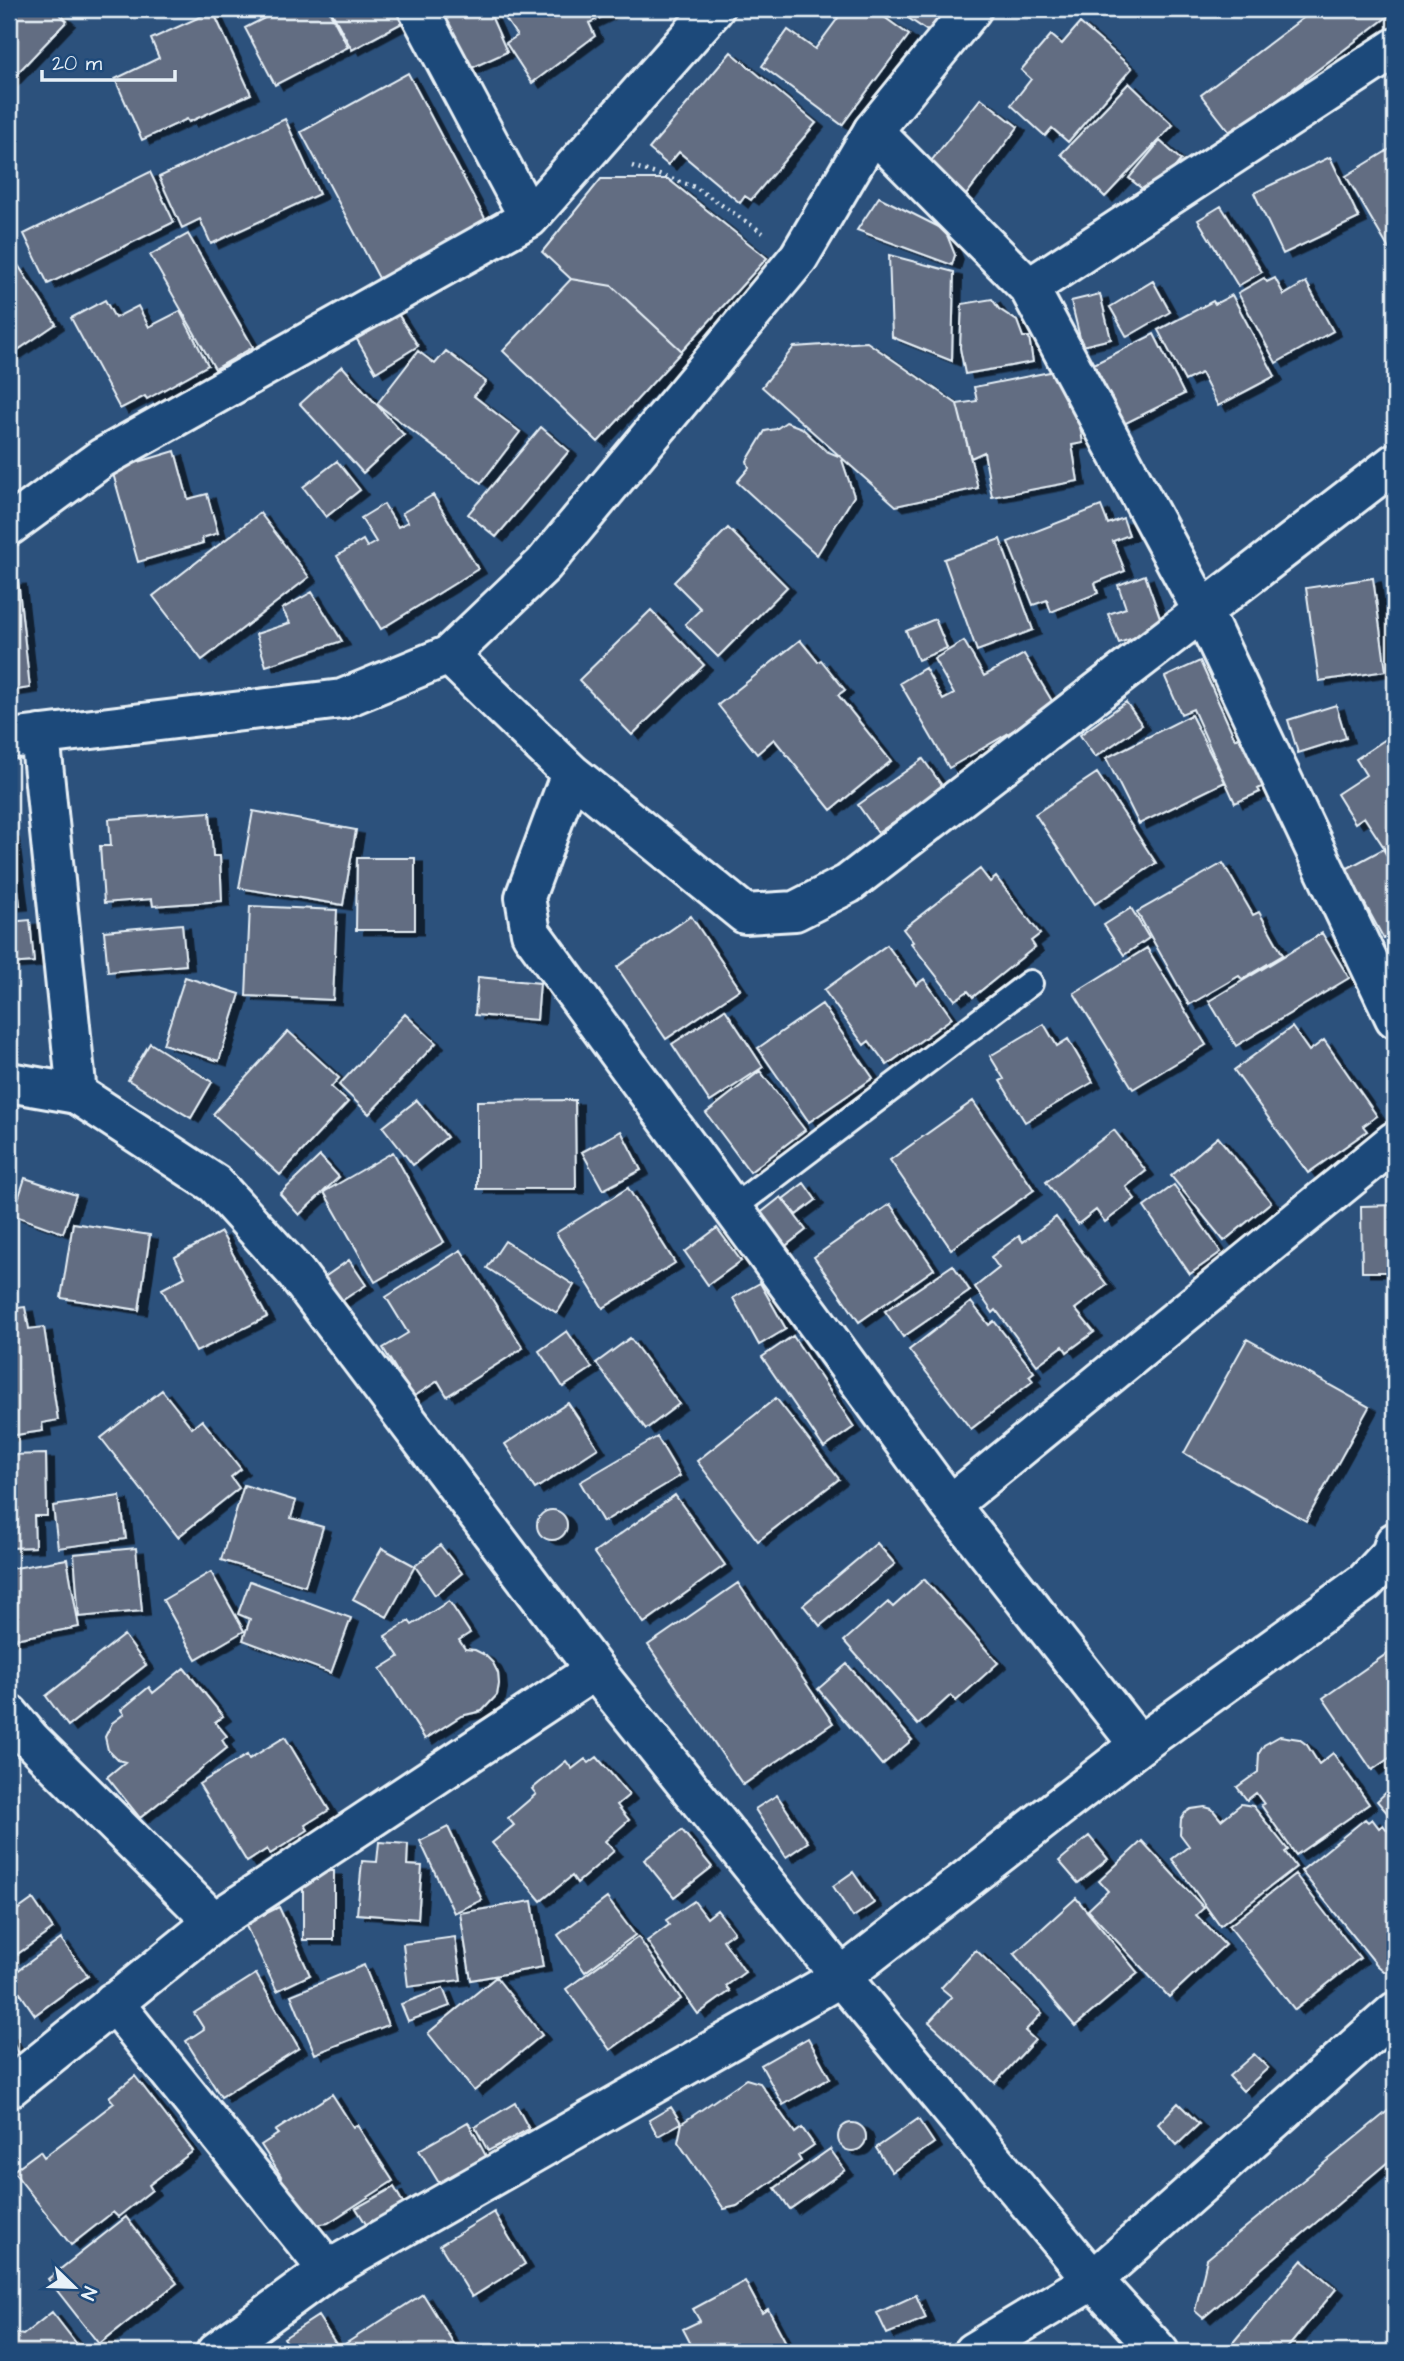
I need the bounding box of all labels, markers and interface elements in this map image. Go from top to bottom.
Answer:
scale bar [42,38,175,82]
text: 20 m [52,49,103,78]
north arrow [38,2252,108,2322]
text: N [73,2282,103,2304]

